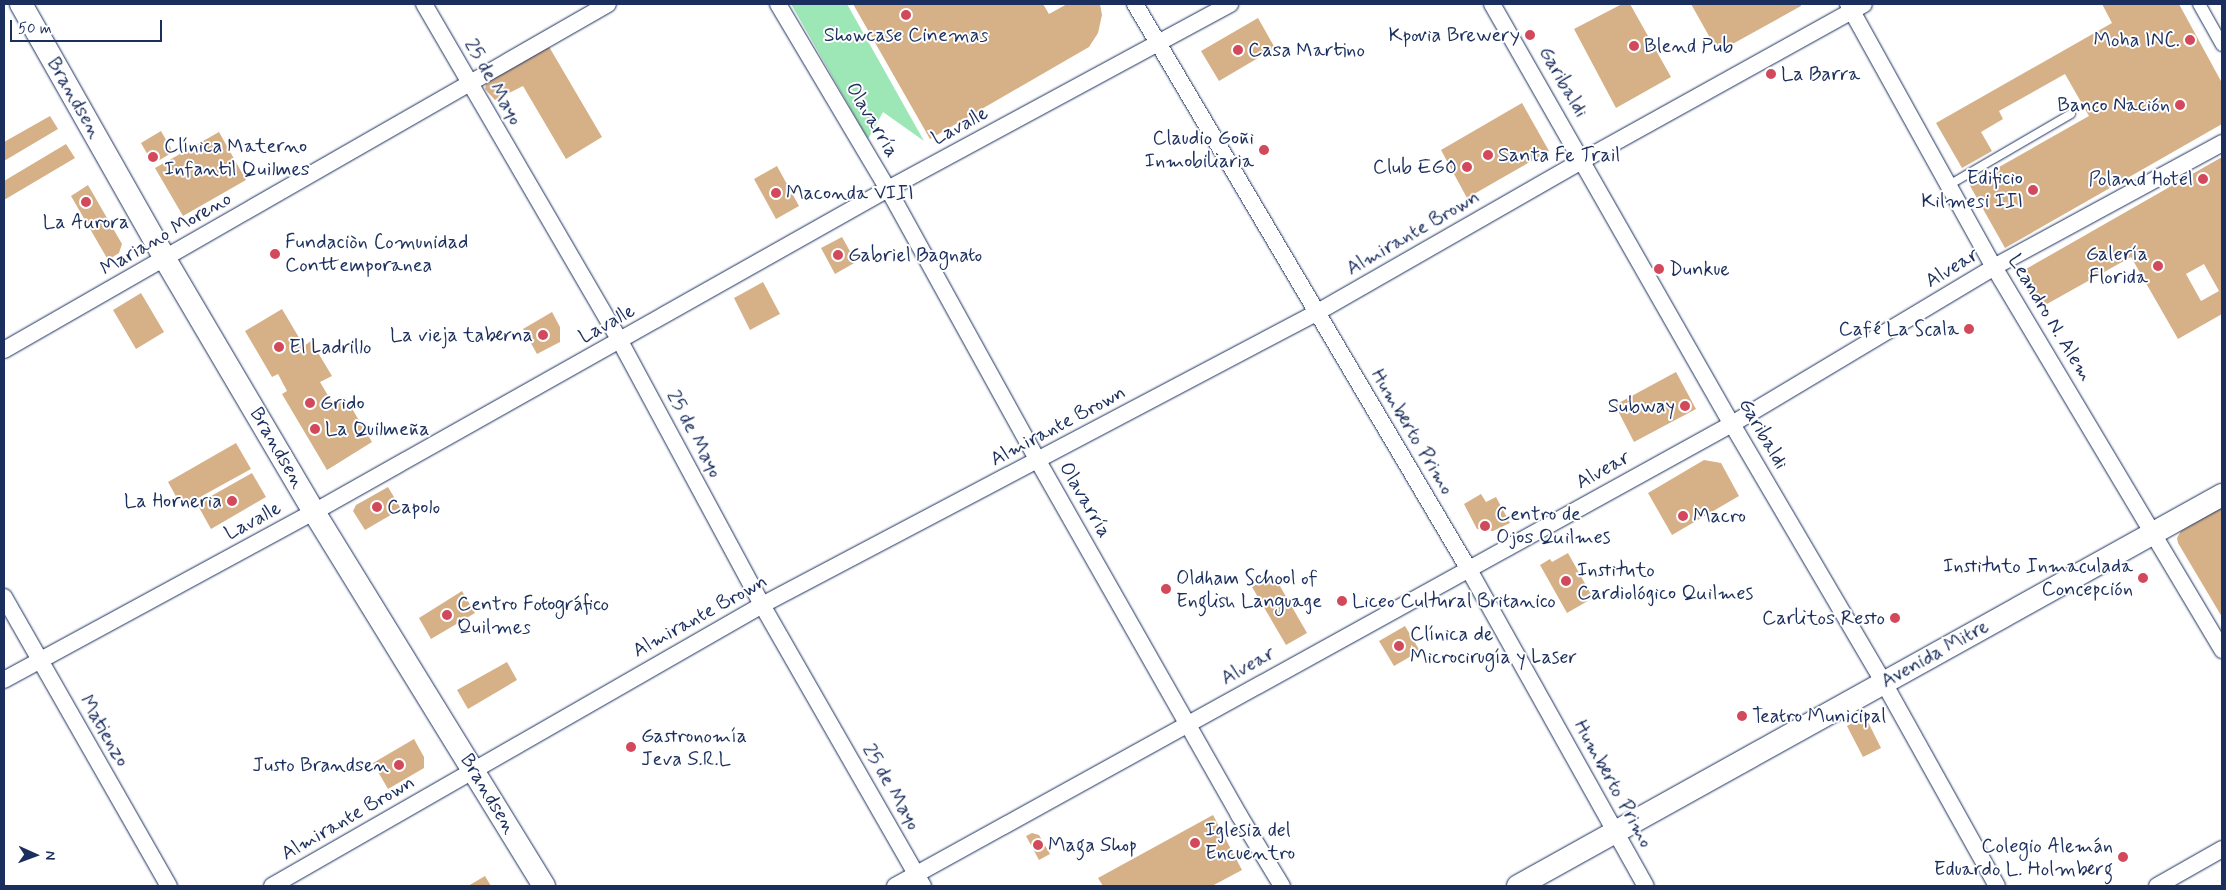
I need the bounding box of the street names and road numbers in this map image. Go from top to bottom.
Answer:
street label: 25 de Mayo [459,34,527,130]
street label: Garibaldi [1533,42,1593,122]
street label: Brandsen [41,53,107,143]
street label: Olavarría [840,78,904,162]
street label: Lavalle [928,101,992,151]
street label: Almirante Brown [1342,185,1484,281]
street label: Mariano Moreno [96,187,236,281]
street label: Alvear [1921,243,1983,293]
street label: Leandro N. Alem [2003,250,2097,386]
street label: Lavalle [575,299,639,349]
street label: Humberto Primo [1364,364,1460,500]
street label: Almirante Brown [986,380,1130,472]
street label: 25 de Mayo [661,386,727,482]
street label: Garibaldi [1733,394,1793,474]
street label: Brandsen [244,403,310,493]
street label: Alvear [1572,445,1634,495]
street label: Olavarría [1054,458,1116,542]
street label: Lavalle [221,496,285,546]
street label: Almirante Brown [629,569,771,663]
street label: Avenida Mitre [1877,614,1993,694]
street label: Alvear [1217,641,1279,691]
street label: Matienzo [74,691,134,771]
street label: Humberto Primo [1567,715,1659,853]
street label: 25 de Mayo [857,739,925,835]
street label: Brandsen [455,749,521,839]
street label: Almirante Brown [277,770,419,866]

